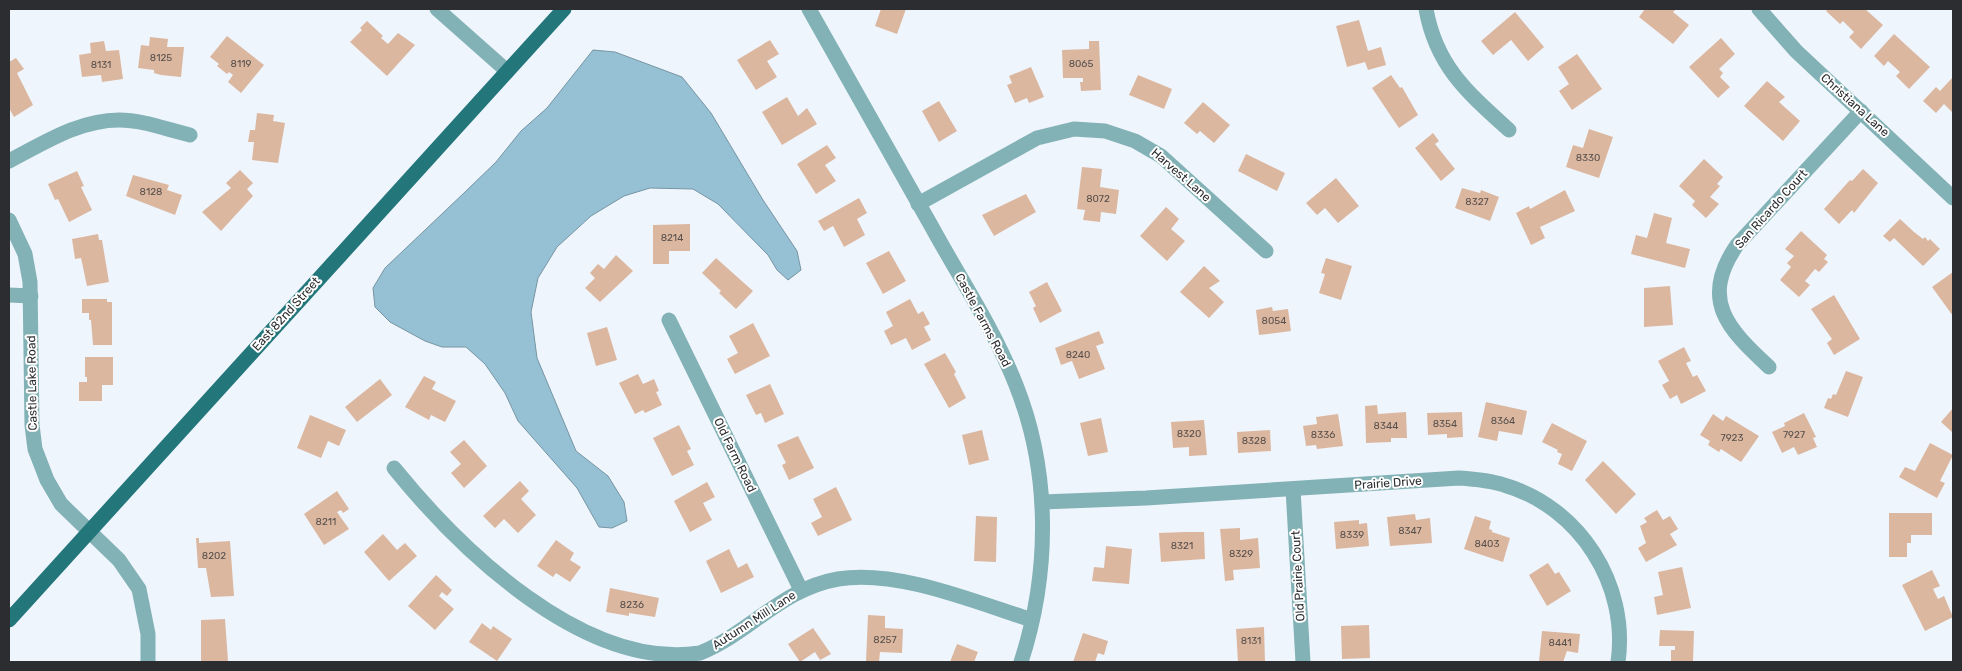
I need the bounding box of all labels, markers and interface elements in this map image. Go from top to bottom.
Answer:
house number: 8125 [150,52,172,64]
house number: 8119 [231,58,251,70]
house number: 8065 [1069,58,1093,70]
house number: 8131 [91,59,111,71]
street label: Christiana Lane [1818,71,1892,140]
street label: Harvest Lane [1148,145,1214,205]
house number: 8330 [1576,152,1600,164]
street label: San Ricardo Court [1732,167,1810,251]
house number: 8128 [140,186,162,198]
house number: 8072 [1086,193,1110,205]
house number: 8327 [1465,196,1489,208]
house number: 8214 [661,232,683,244]
street label: Castle Farms Road [952,271,1014,369]
street label: East 82nd Street [249,274,323,354]
house number: 8054 [1262,315,1286,327]
street label: Castle Lake Road [24,335,40,431]
house number: 8240 [1066,349,1090,361]
house number: 8364 [1491,415,1515,427]
street label: Old Farm Road [711,416,759,494]
house number: 8354 [1433,418,1457,430]
house number: 8344 [1374,420,1398,432]
house number: 8320 [1177,428,1201,440]
house number: 8336 [1311,429,1335,441]
house number: 7927 [1783,429,1805,441]
house number: 7923 [1721,432,1743,444]
house number: 8328 [1242,435,1266,447]
street label: Prairie Drive [1354,474,1423,492]
house number: 8211 [316,516,336,528]
house number: 8347 [1398,525,1422,537]
house number: 8339 [1340,529,1364,541]
street label: Old Prairie Court [1289,530,1307,622]
house number: 8403 [1475,538,1499,550]
house number: 8321 [1171,540,1193,552]
house number: 8329 [1229,548,1253,560]
house number: 8202 [202,550,226,562]
street label: Autumn Mill Lane [710,588,799,652]
house number: 8236 [620,599,644,611]
house number: 8257 [873,634,897,646]
house number: 8131 [1241,635,1261,647]
house number: 8441 [1549,637,1571,649]

